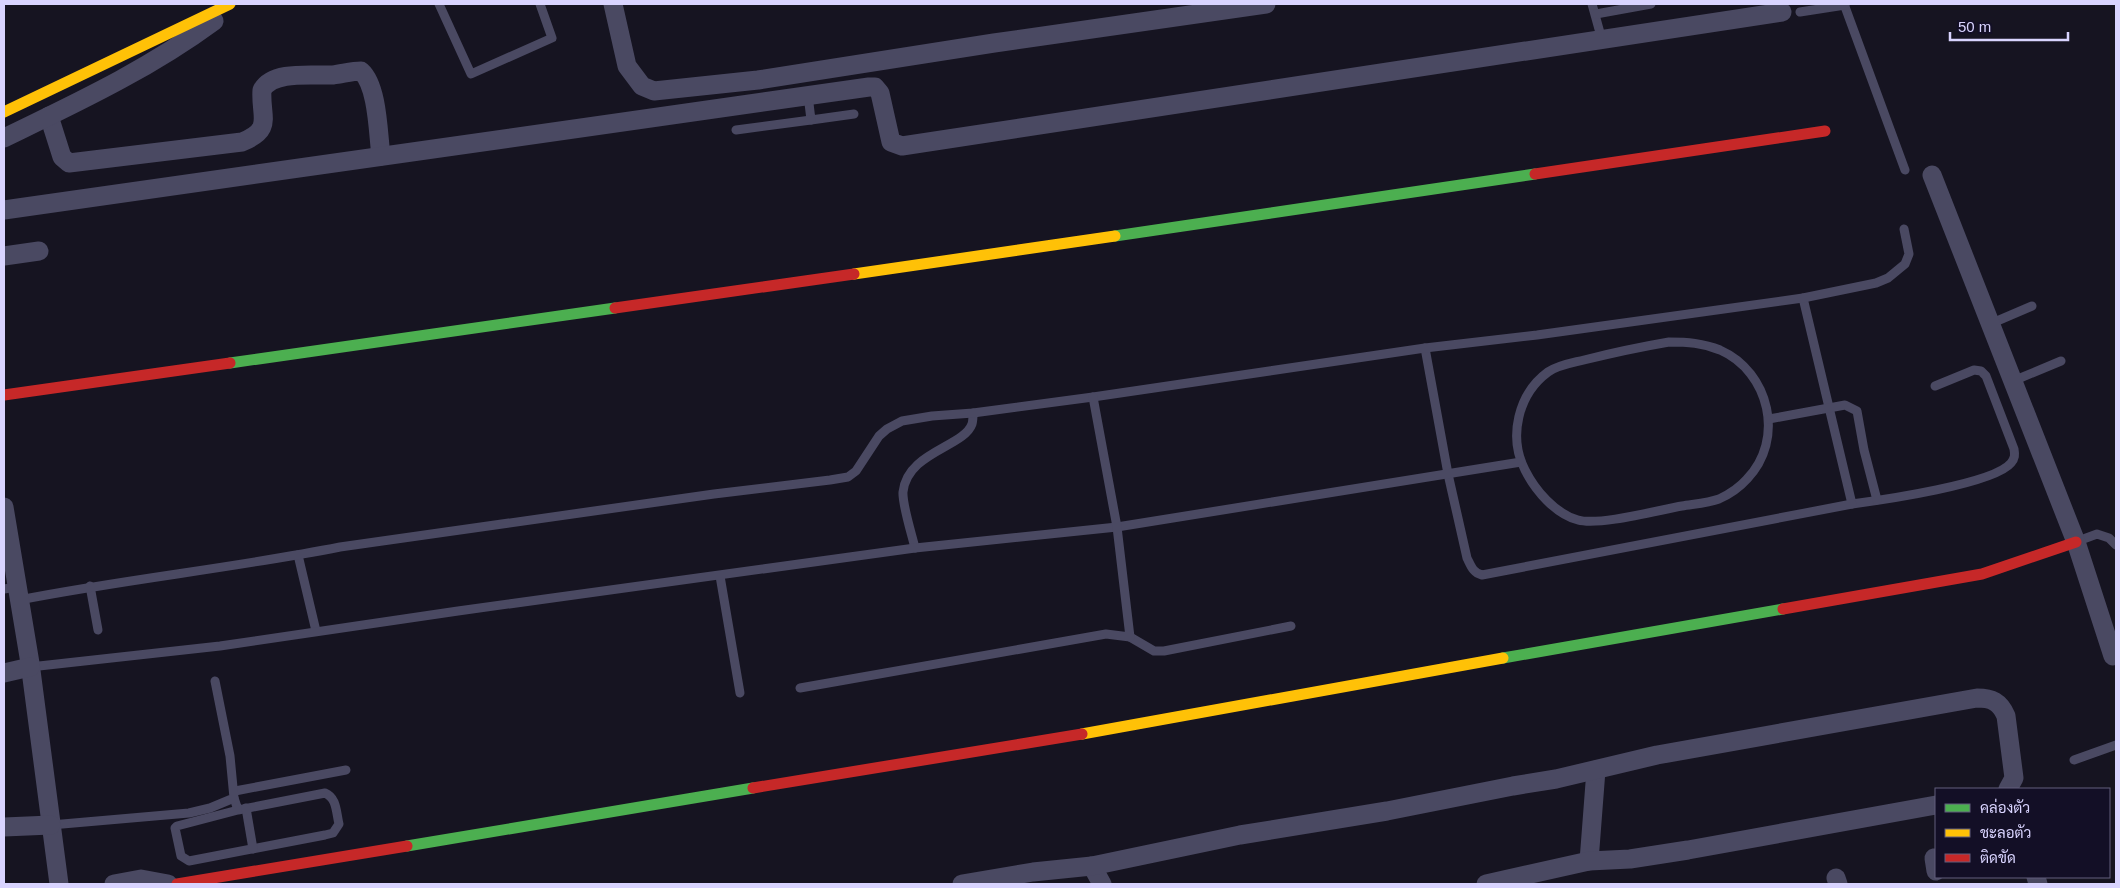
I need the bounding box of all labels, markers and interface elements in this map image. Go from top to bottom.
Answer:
scale bar [1950,10,2068,42]
text: 50 m [1958,18,1991,35]
legend [1935,788,2110,878]
text: คล่องตัว [1980,798,2030,816]
text: ชะลอตัว [1980,824,2031,841]
text: ติดขัด [1980,849,2016,866]

